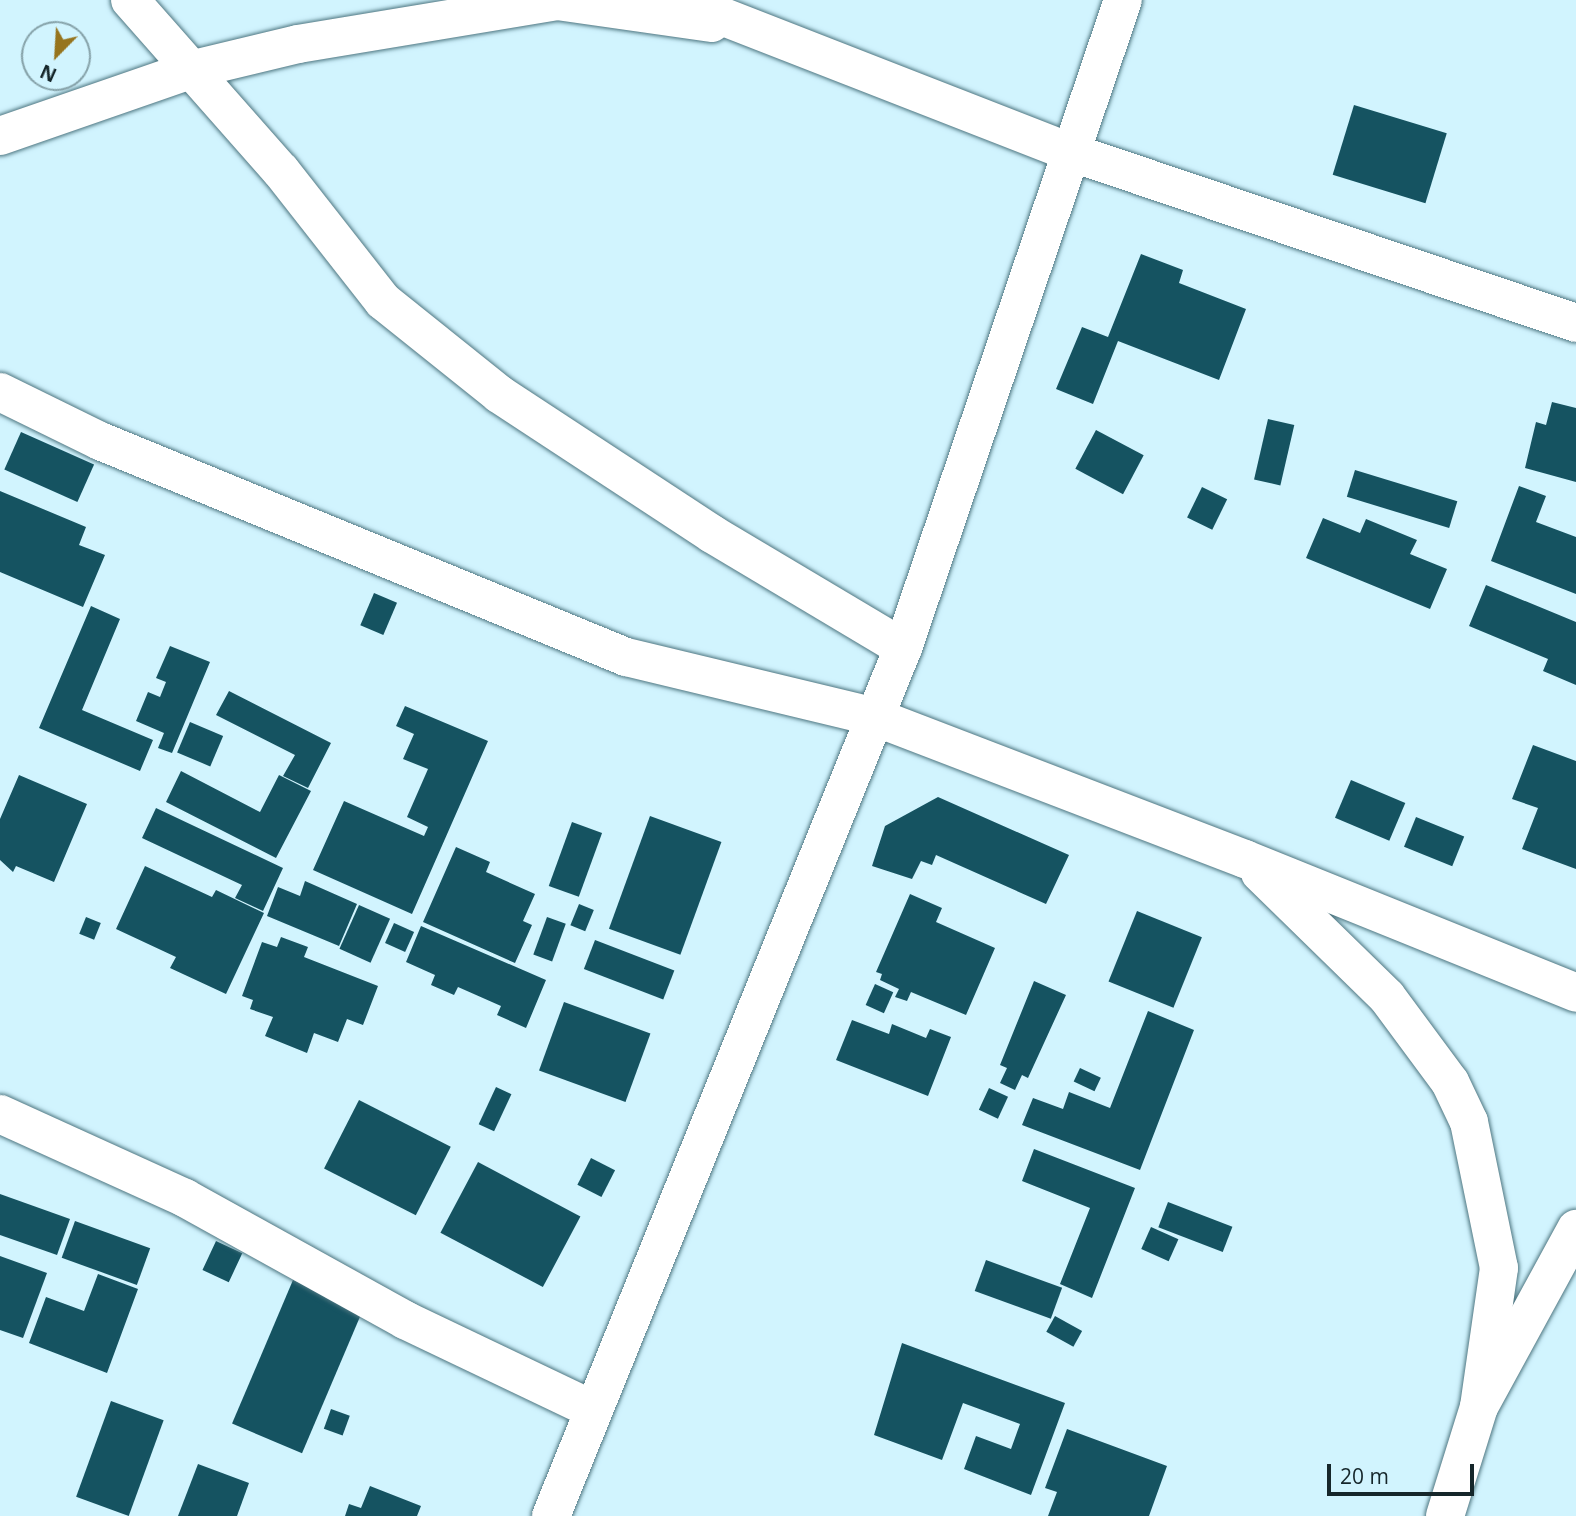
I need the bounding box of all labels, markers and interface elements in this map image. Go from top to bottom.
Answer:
north arrow [21,21,91,91]
text: N [36,58,61,88]
scale bar [1331,1450,1478,1494]
text: 20 m [1340,1462,1389,1490]

